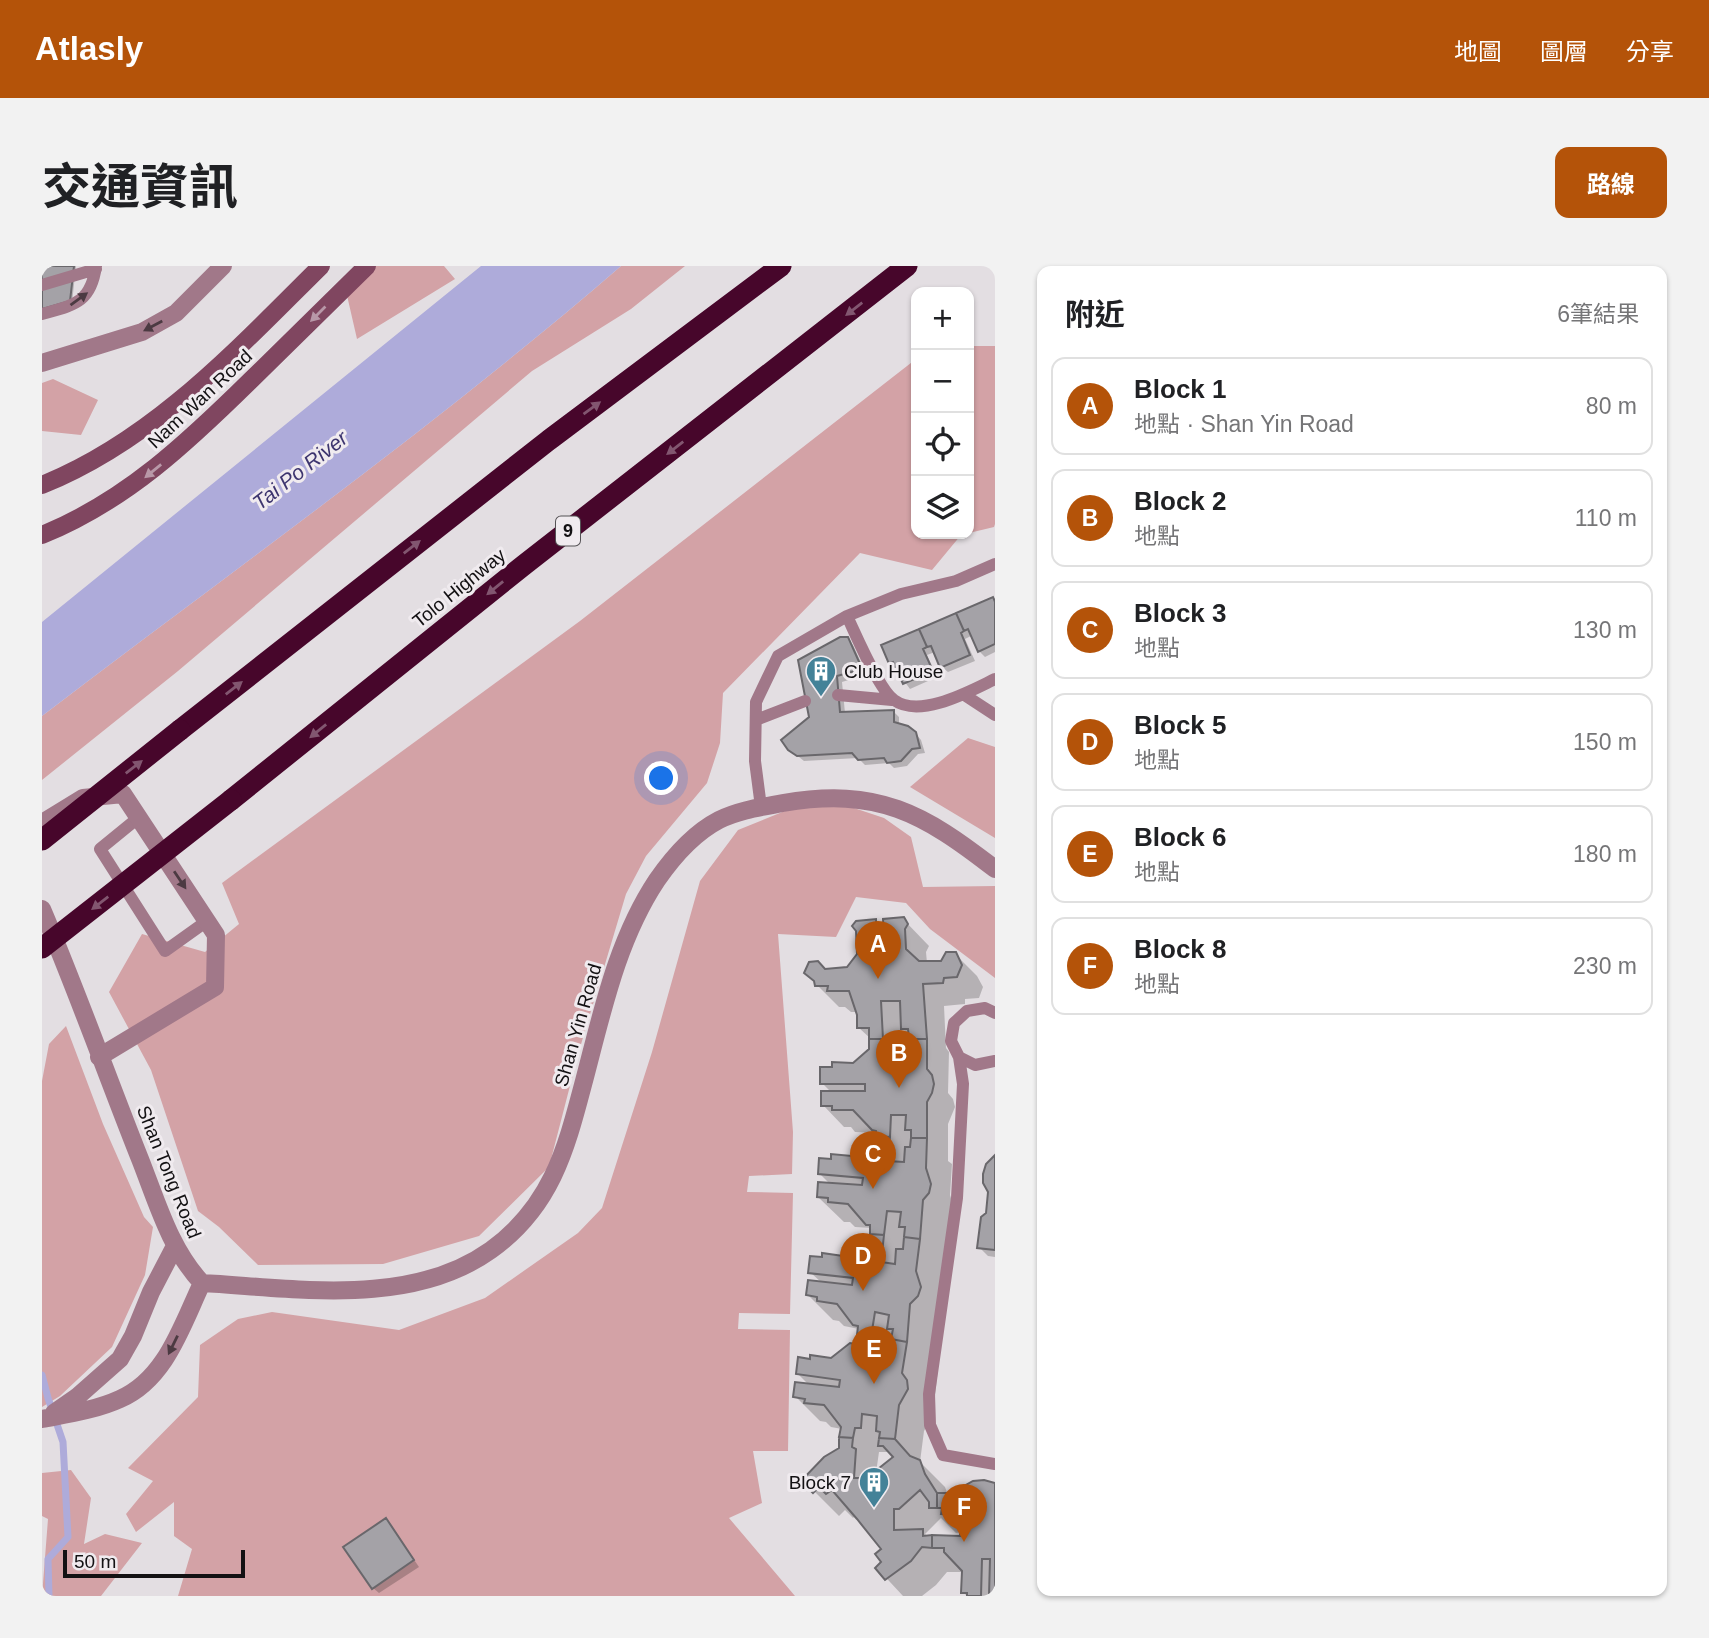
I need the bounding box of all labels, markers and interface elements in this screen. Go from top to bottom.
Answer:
text: Atlasly [35,30,143,67]
text: 地圖 [1454,38,1502,65]
text: 圖層 [1540,38,1588,65]
text: 分享 [1626,38,1674,65]
button: 路線 [1555,147,1667,218]
text: 交通資訊 [42,160,238,214]
map controls [911,287,974,539]
button: + [911,287,974,350]
one-way arrow [69,292,88,306]
text: 附近 [1065,298,1125,331]
one-way arrow [845,301,863,315]
text: 6筆結果 [1557,301,1639,327]
one-way arrow [310,306,326,322]
one-way arrow [143,320,163,331]
street label: Nam Wan Road [144,345,256,453]
button: − [911,350,974,413]
text: Block 1 [1134,374,1227,404]
text: A [1082,393,1098,419]
text: 80 m [1586,393,1637,419]
one-way arrow [583,401,602,415]
text: 地點 · Shan Yin Road [1134,411,1354,437]
button: locate [911,413,974,476]
water label: Tai Po River [248,425,353,514]
one-way arrow [666,441,684,456]
one-way arrow [145,463,163,478]
button: layers [911,476,974,539]
text: Block 2 [1134,486,1227,516]
text: B [1082,505,1098,531]
text: 110 m [1575,505,1637,531]
road number: 9 [556,516,580,545]
text: 地點 [1134,523,1180,549]
one-way arrow [403,539,421,554]
street label: Tolo Highway [408,544,510,632]
one-way arrow [487,581,505,596]
text: Block 3 [1134,598,1227,628]
text: C [1082,617,1098,643]
text: 130 m [1573,617,1637,643]
text: 地點 [1134,635,1180,661]
building icon: Club House [804,654,838,698]
place label: Club House [844,661,943,682]
one-way arrow [225,681,243,696]
text: Block 5 [1134,710,1227,740]
one-way arrow [309,723,327,738]
text: D [1082,729,1098,755]
text: 150 m [1573,729,1637,755]
text: 地點 [1134,747,1180,773]
one-way arrow [124,760,142,775]
your location [644,761,678,795]
text: Block 6 [1134,822,1227,852]
text: E [1082,841,1098,867]
text: 180 m [1573,841,1637,867]
text: 地點 [1134,859,1180,885]
one-way arrow [173,871,187,889]
one-way arrow [91,895,109,910]
pin: A [855,921,901,979]
text: Block 8 [1134,934,1227,964]
text: F [1083,953,1097,979]
text: 230 m [1573,953,1637,979]
street label: Shan Yin Road [550,961,606,1089]
text: 地點 [1134,971,1180,997]
pin: B [876,1030,922,1088]
street label: Shan Tong Road [133,1103,205,1241]
pin: C [850,1131,896,1189]
pin: D [840,1233,886,1291]
pin: E [851,1326,897,1384]
one-way arrow [167,1335,178,1355]
building icon: Block 7 [857,1465,891,1509]
place label: Block 7 [789,1472,851,1493]
pin: F [941,1484,987,1542]
scale bar [63,1547,245,1579]
text: 50 m [74,1551,116,1572]

